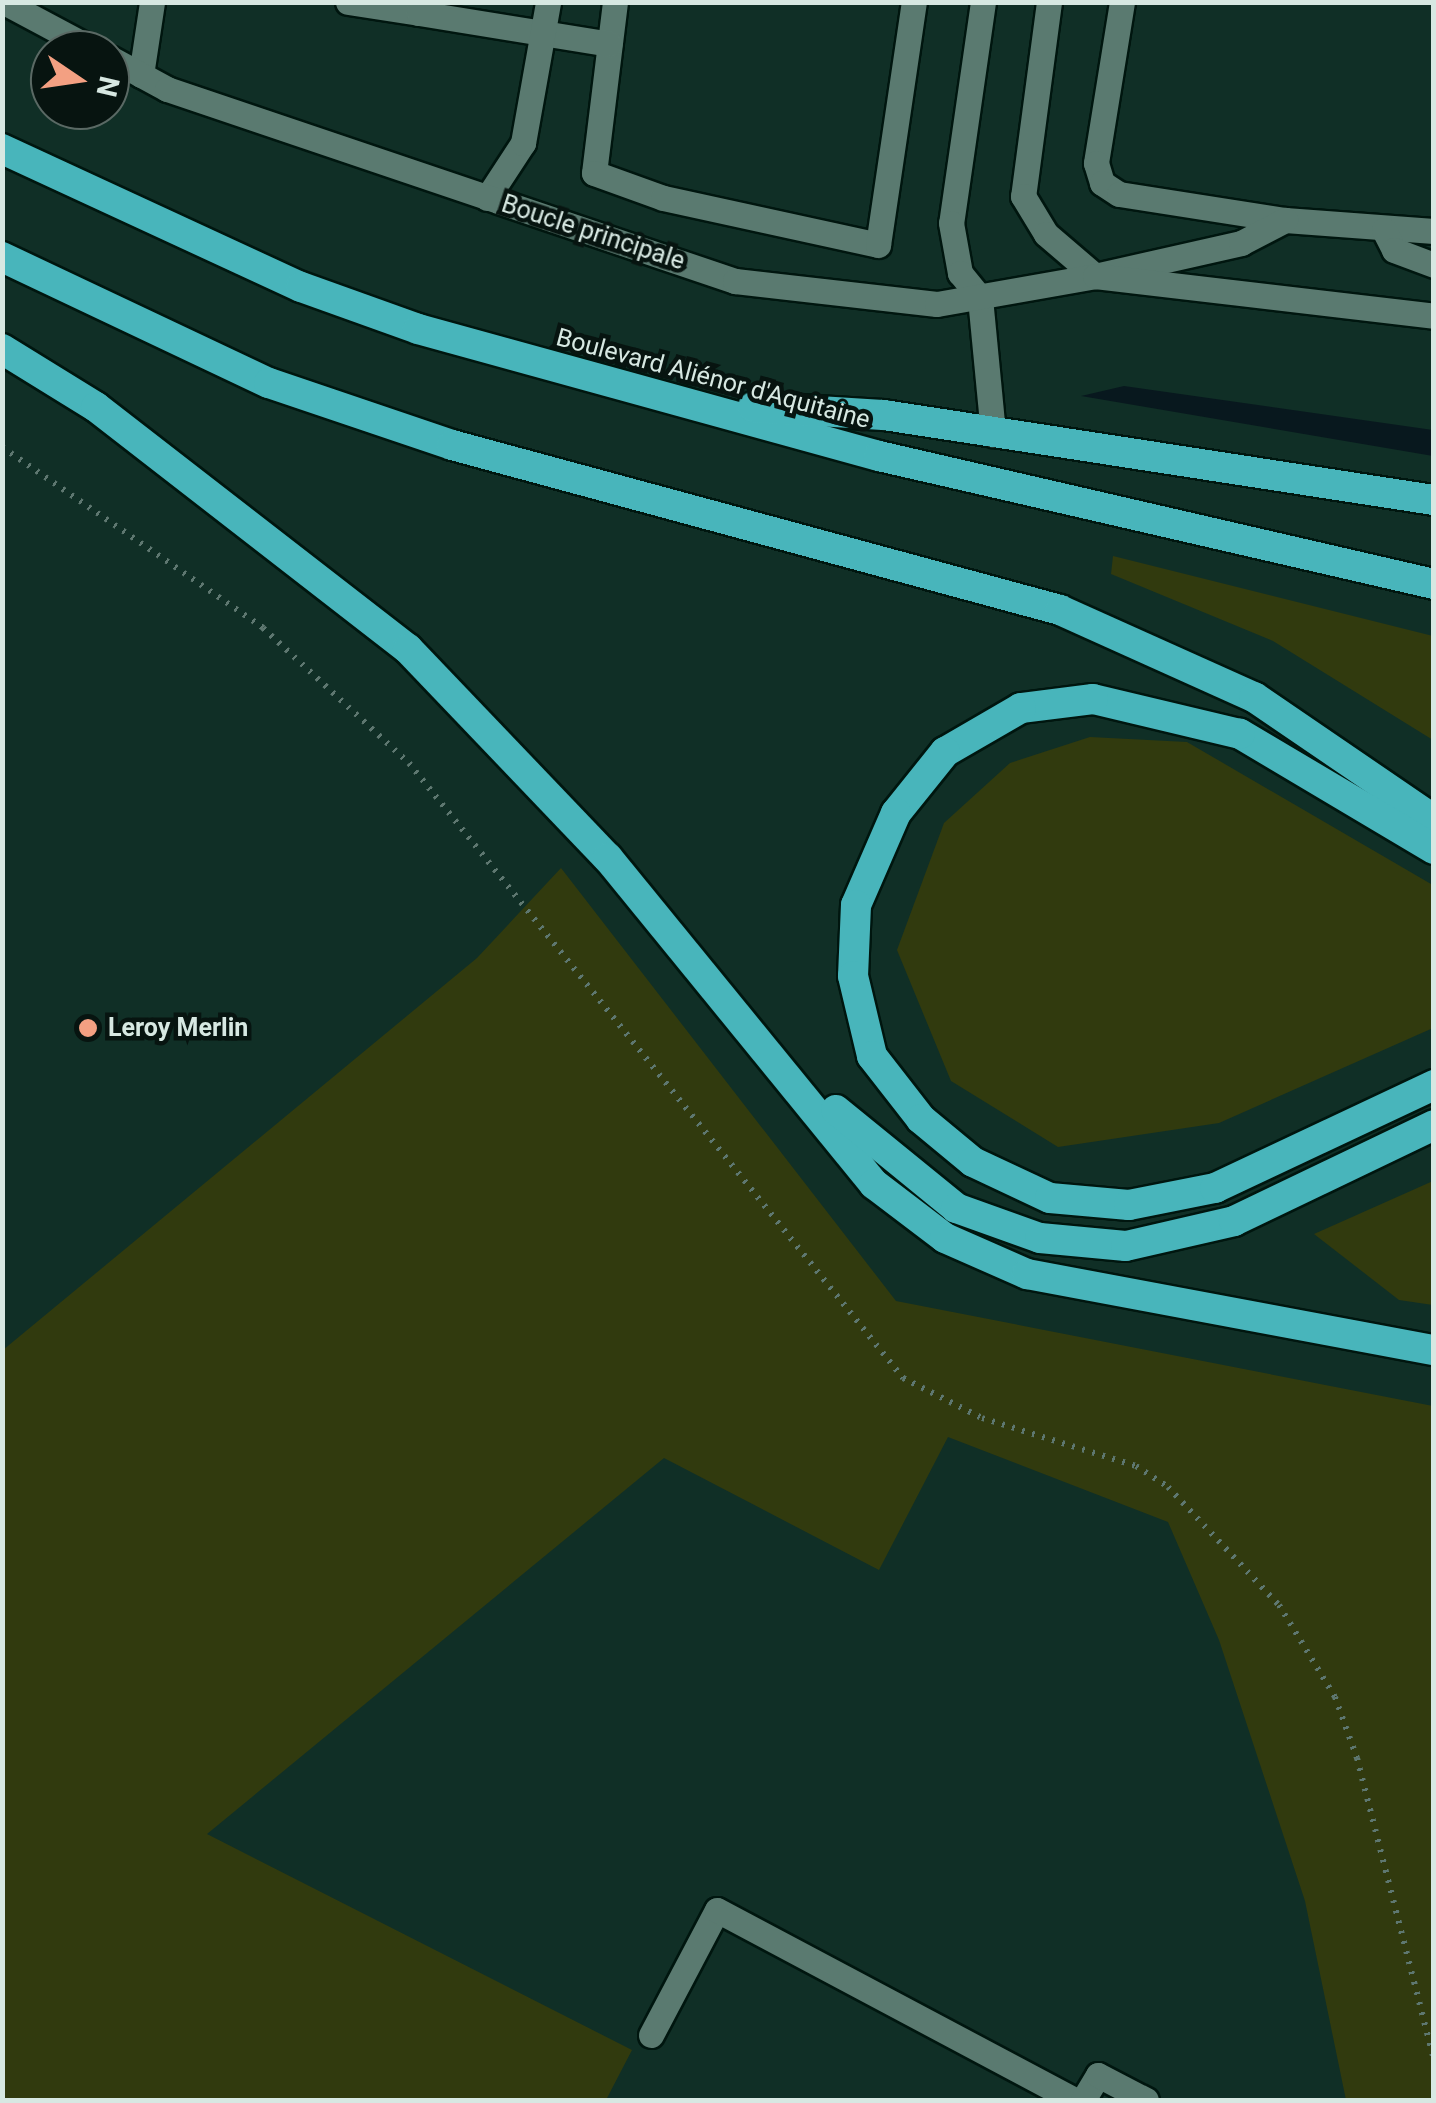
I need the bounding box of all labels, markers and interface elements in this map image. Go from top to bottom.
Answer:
north arrow [30,30,130,130]
text: N [89,73,126,100]
street label: Boucle principale [498,189,688,277]
street label: Boulevard Aliénor d'Aquitaine [553,323,873,435]
place label: Leroy Merlin [108,1013,248,1043]
marker: Leroy Merlin [77,1017,99,1039]

